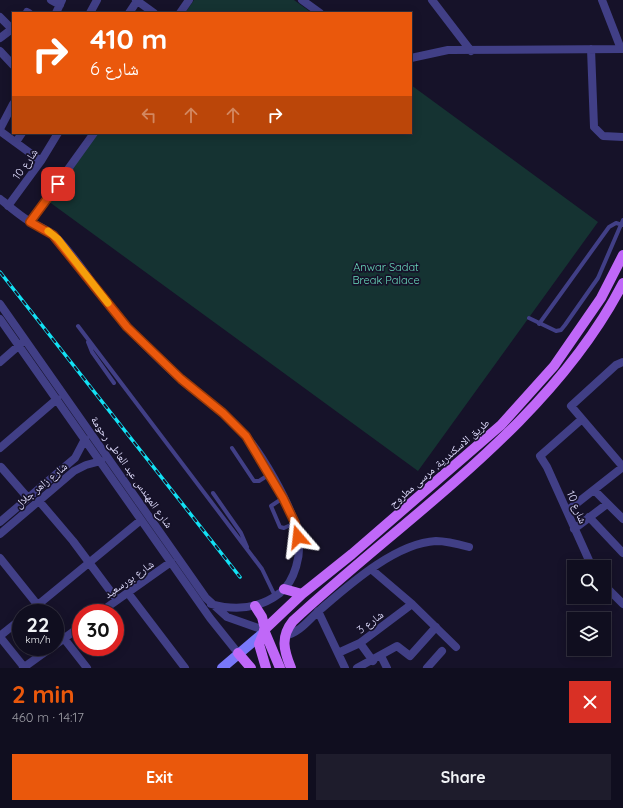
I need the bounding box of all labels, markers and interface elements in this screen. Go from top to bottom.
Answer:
text: 410 m [90,21,167,56]
icon: right [24,28,76,80]
text: شارع 6 [90,57,139,80]
icon: left [138,104,160,126]
icon: ahead [180,104,202,126]
icon: ahead [222,104,244,126]
icon: right [264,104,286,126]
street label: شارع 10 [9,146,41,182]
pin [41,167,75,201]
icon: arrive [47,173,69,195]
park label: Anwar Sadat Break Palace [352,260,420,287]
street label: شارع المهندس عبد العاطى رحومة [88,413,176,531]
street label: طريق الاسكندرية, مرسى مطروح [386,416,492,510]
street label: شارع زاهر جلال [12,459,70,511]
street label: شارع 10 [564,488,590,526]
position arrow [277,516,319,558]
street label: شارع بورسعيد [102,557,156,601]
map controls [567,560,611,656]
button: search [567,560,611,604]
speed limit sign: 30 [72,604,124,656]
street label: شارع 3 [354,607,386,637]
text: 22 [27,612,49,637]
button: layers [567,612,611,656]
text: km/h [25,633,51,646]
text: 2 min [12,679,74,709]
button: close [569,681,611,723]
text: 460 m · 14:17 [12,709,84,725]
button: Exit [12,754,308,800]
button: Share [316,754,611,800]

